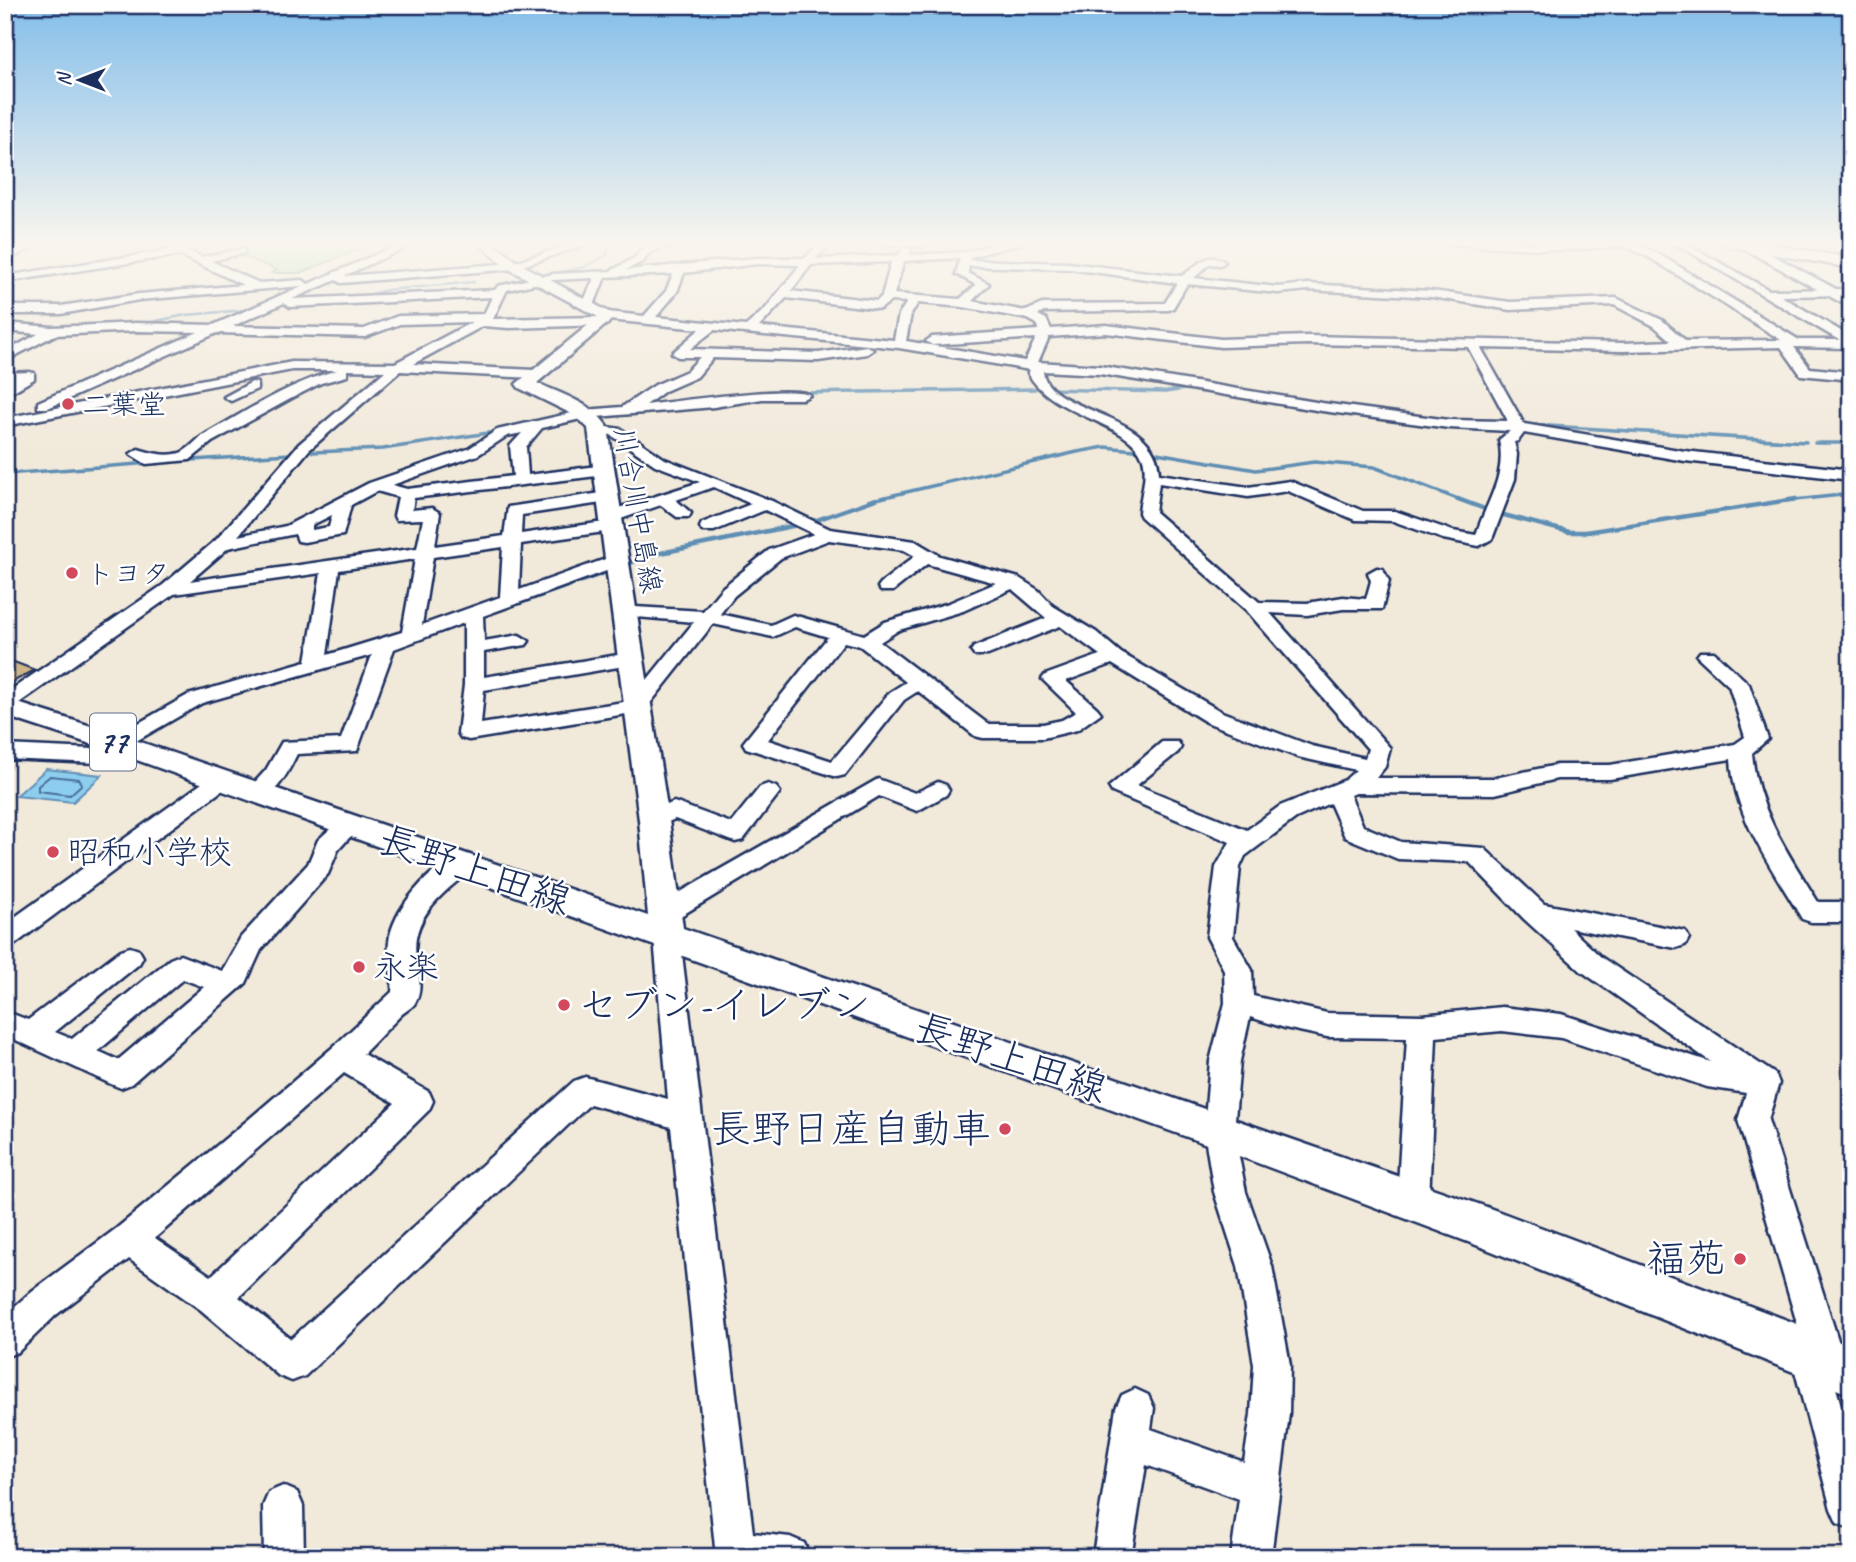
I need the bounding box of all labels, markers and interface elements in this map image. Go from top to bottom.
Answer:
north arrow [46,46,116,116]
text: N [52,71,76,86]
place label: 二葉堂 [82,387,166,422]
marker: 二葉堂 [60,396,76,412]
street label: 川合川中島線 [606,424,670,596]
place label: トヨタ [86,556,170,591]
marker: トヨタ [64,565,80,581]
road number: 77 [90,714,136,770]
street label: 長野上田線 [372,814,578,926]
place label: 昭和小学校 [67,831,232,873]
marker: 昭和小学校 [45,844,61,860]
place label: 永楽 [373,946,439,988]
marker: 永楽 [351,959,367,975]
place label: セブン-イレブン [578,980,871,1030]
marker: セブン-イレブン [556,997,572,1013]
street label: 長野上田線 [908,1002,1114,1114]
place label: 長野日産自動車 [711,1104,991,1154]
marker: 長野日産自動車 [997,1121,1013,1137]
place label: 福苑 [1646,1234,1726,1284]
marker: 福苑 [1732,1251,1748,1267]

